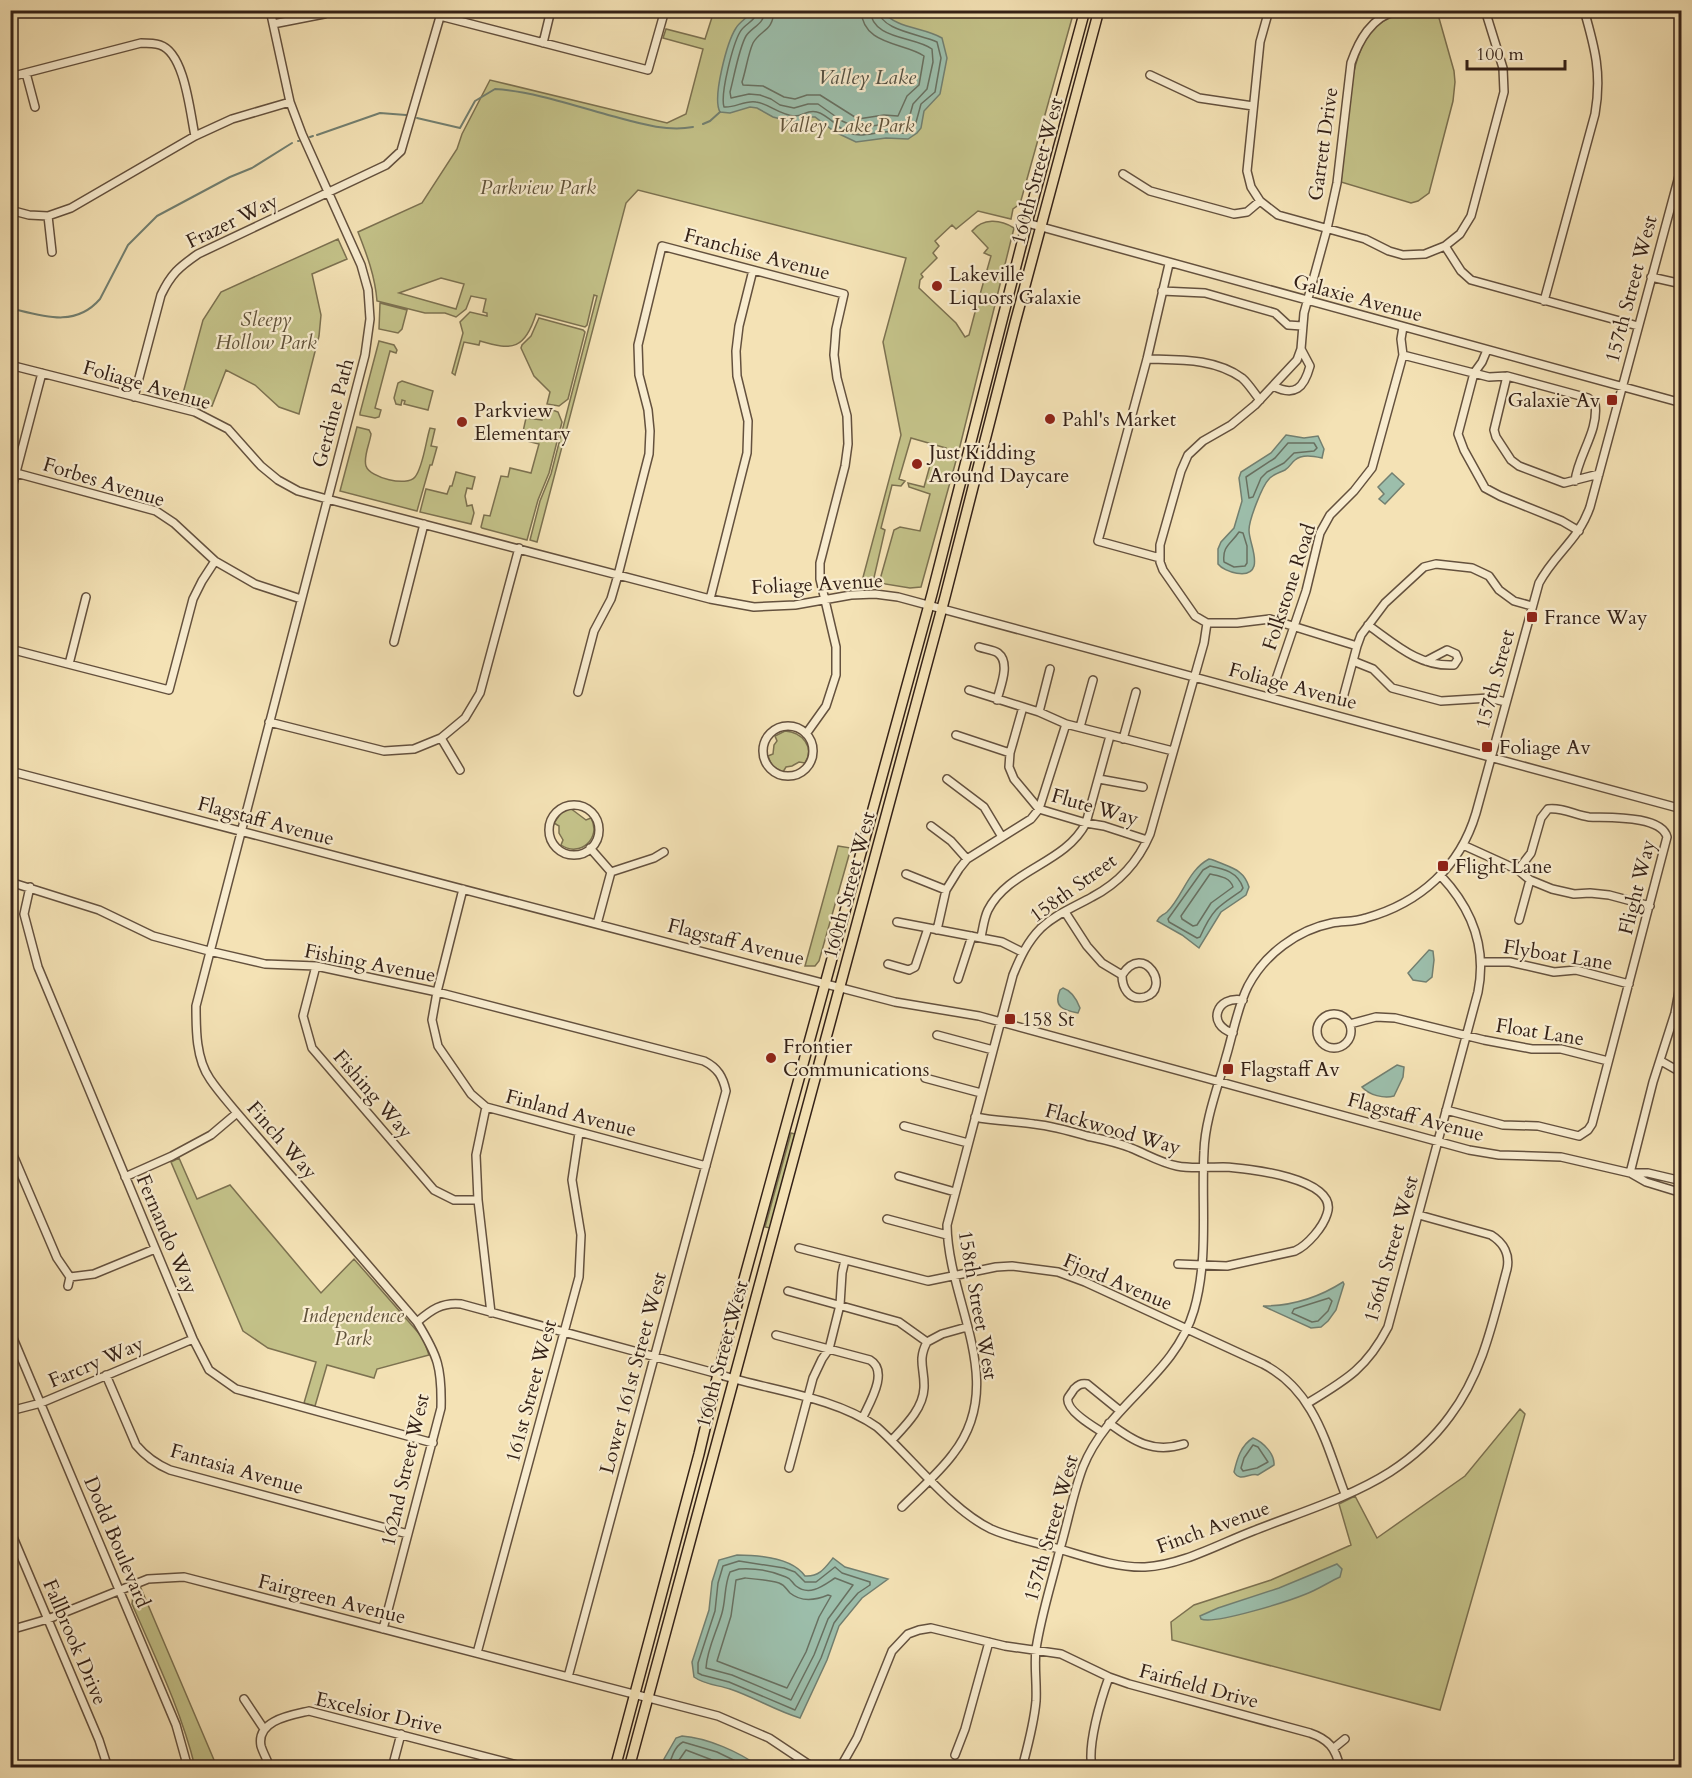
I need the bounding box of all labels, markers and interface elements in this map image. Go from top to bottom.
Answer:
scale bar [1467,33,1564,71]
text: 100 m [1476,42,1524,67]
water label: Valley Lake [818,63,917,92]
street label: Garrett Drive [1302,85,1344,203]
street label: 160th Street West [1004,94,1070,247]
park label: Valley Lake Park [778,112,914,139]
park label: Parkview Park [480,174,596,201]
street label: Frazer Way [181,187,283,255]
street label: 157th Street West [1598,212,1664,365]
street label: Franchise Avenue [681,221,833,287]
place label: Lakeville Liquors Galaxie [949,261,1081,311]
street label: Galaxie Avenue [1290,268,1426,328]
marker: Lakeville Liquors Galaxie [930,279,944,293]
park label: Sleepy Hollow Park [215,306,317,356]
street label: Foliage Avenue [80,354,214,416]
street label: Gerdine Path [305,355,361,471]
place label: Galaxie Av [1507,387,1601,414]
marker: Galaxie Av [1605,393,1619,407]
place label: Parkview Elementary [474,397,571,447]
place label: Pahl's Market [1062,406,1177,433]
marker: Pahl's Market [1043,412,1057,426]
marker: Parkview Elementary [455,415,469,429]
place label: Just Kidding Around Daycare [926,439,1069,489]
street label: Forbes Avenue [40,451,168,513]
marker: Just Kidding Around Daycare [910,457,924,471]
street label: Folkstone Road [1256,520,1322,654]
street label: Foliage Avenue [750,567,884,601]
place label: France Way [1544,604,1648,631]
marker: France Way [1525,610,1539,624]
street label: 157th Street [1469,626,1521,732]
street label: Foliage Avenue [1226,656,1360,716]
place label: Foliage Av [1499,734,1591,761]
marker: Foliage Av [1480,740,1494,754]
street label: Flute Way [1048,782,1142,832]
street label: Flagstaff Avenue [195,790,337,852]
street label: 160th Street West [816,808,882,961]
street label: Flight Way [1612,836,1662,937]
street label: 158th Street [1024,847,1123,929]
place label: Flight Lane [1455,853,1552,880]
marker: Flight Lane [1436,859,1450,873]
street label: Flagstaff Avenue [665,912,807,972]
street label: Flyboat Lane [1502,933,1614,977]
street label: Fishing Avenue [302,937,438,989]
place label: 158 St [1022,1006,1075,1033]
marker: 158 St [1003,1012,1017,1026]
street label: Float Lane [1494,1012,1586,1052]
place label: Frontier Communications [783,1033,929,1083]
street label: Fishing Way [327,1044,419,1145]
marker: Frontier Communications [764,1051,778,1065]
place label: Flagstaff Av [1240,1056,1341,1083]
marker: Flagstaff Av [1221,1062,1235,1076]
street label: Finland Avenue [503,1083,639,1143]
street label: Flagstaff Avenue [1345,1086,1487,1148]
street label: Finch Way [241,1095,324,1185]
street label: Flackwood Way [1042,1097,1184,1161]
street label: Fernando Way [130,1170,204,1298]
street label: 156th Street West [1357,1172,1425,1325]
street label: 158th Street West [952,1228,1005,1382]
street label: Fjord Avenue [1059,1247,1177,1317]
street label: Lower 161st Street West [593,1269,673,1477]
street label: 160th Street West [689,1277,755,1430]
park label: Independence Park [302,1302,404,1352]
street label: 161st Street West [499,1316,563,1465]
street label: Farcry Way [44,1330,148,1394]
street label: 162nd Street West [374,1390,436,1549]
street label: Fantasia Avenue [167,1437,307,1501]
street label: 157th Street West [1017,1451,1085,1604]
street label: Dodd Boulevard [77,1472,157,1612]
street label: Finch Avenue [1153,1494,1273,1560]
street label: Fairgreen Avenue [255,1568,409,1630]
street label: Fallbrook Drive [36,1575,114,1709]
street label: Fairfield Drive [1136,1657,1262,1715]
street label: Excelsior Drive [313,1685,445,1741]

